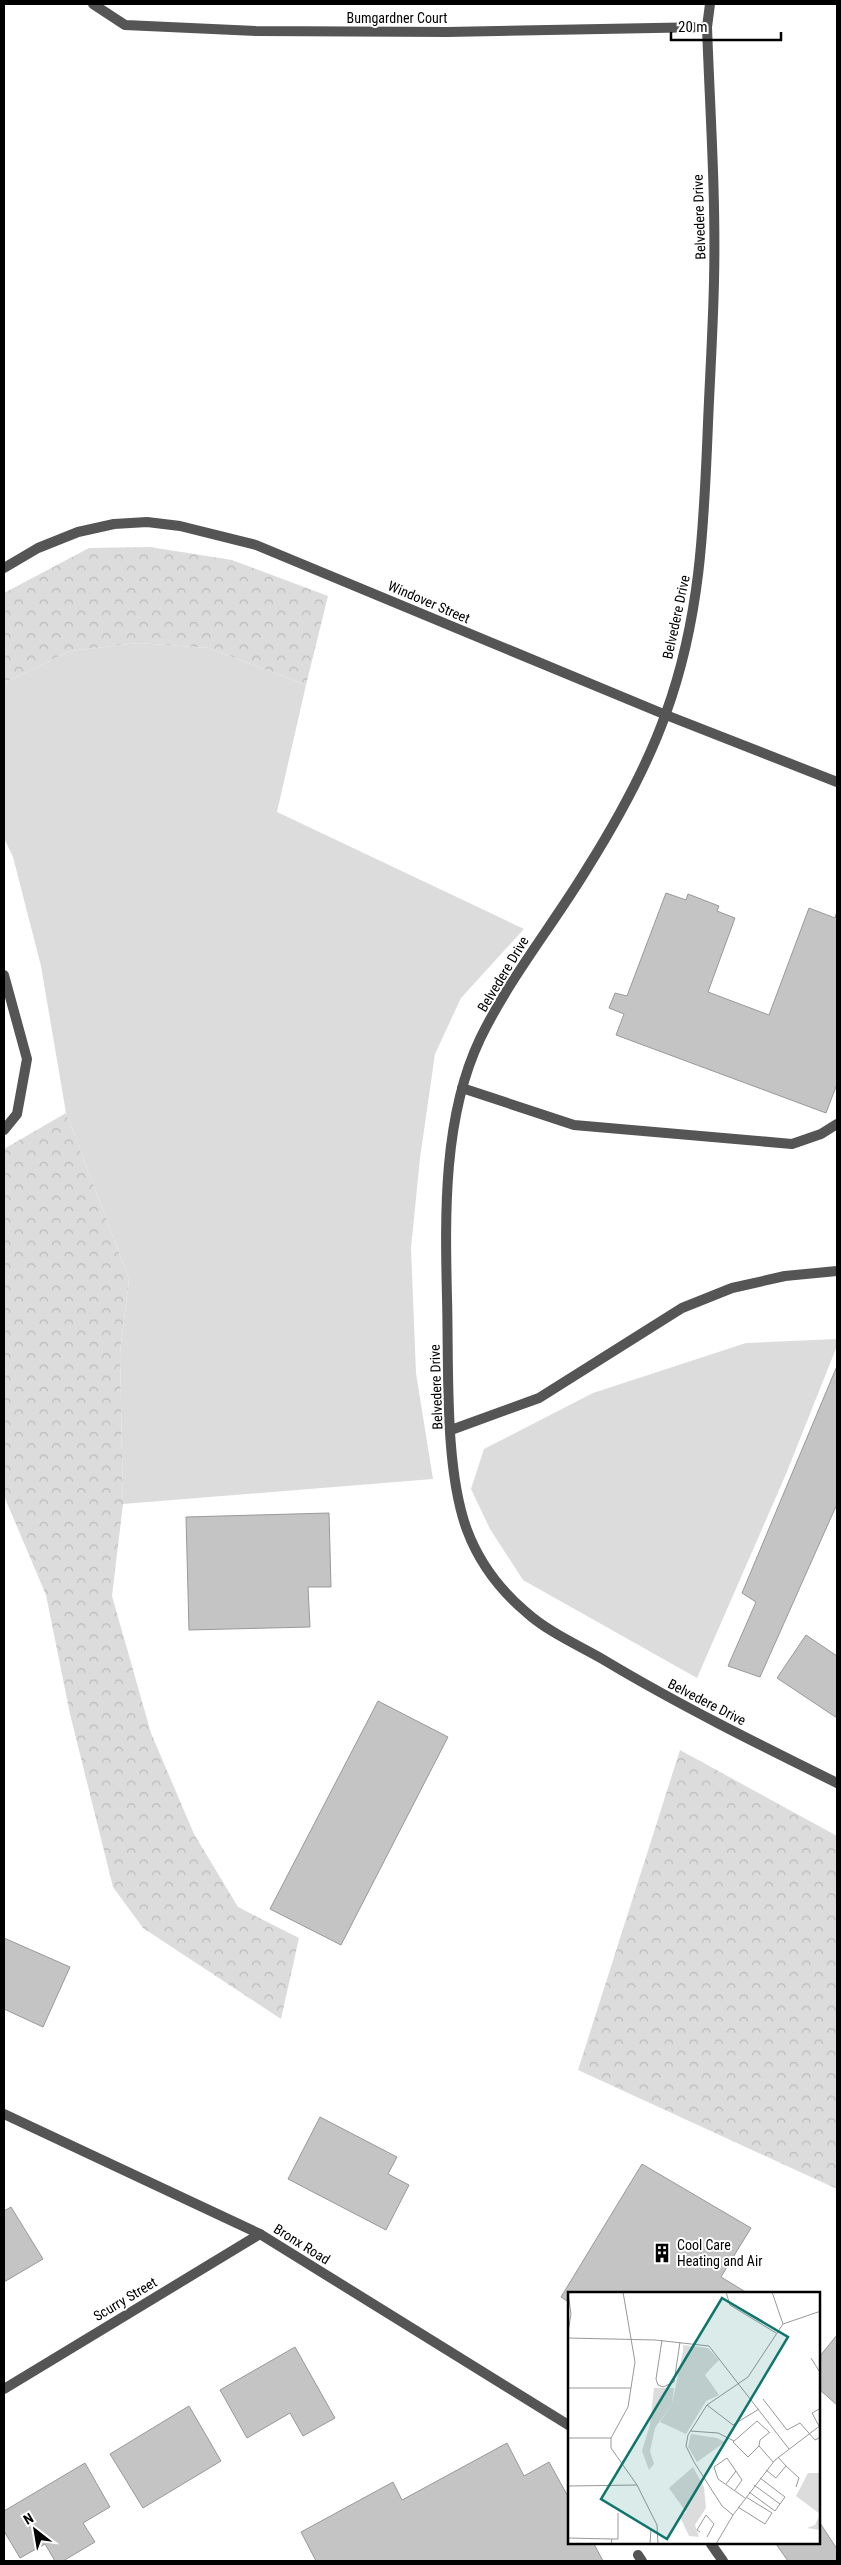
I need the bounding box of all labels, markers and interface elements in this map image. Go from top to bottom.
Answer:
street label: Bumgardner Court [347,10,447,26]
scale bar [671,10,781,42]
text: 20 m [678,18,708,36]
street label: Belvedere Drive [690,174,708,260]
street label: Belvedere Drive [659,573,693,660]
street label: Windover Street [386,578,472,626]
street label: Belvedere Drive [474,933,532,1015]
street label: Belvedere Drive [427,1344,445,1430]
street label: Belvedere Drive [665,1676,749,1729]
street label: Bronx Road [271,2221,333,2267]
place label: Cool Care Heating and Air [677,2237,762,2269]
building icon: Cool Care Heating and Air [651,2242,673,2264]
street label: Scurry Street [90,2274,160,2324]
inset map [568,2292,821,2545]
north arrow [10,2505,60,2555]
text: N [21,2510,36,2528]

